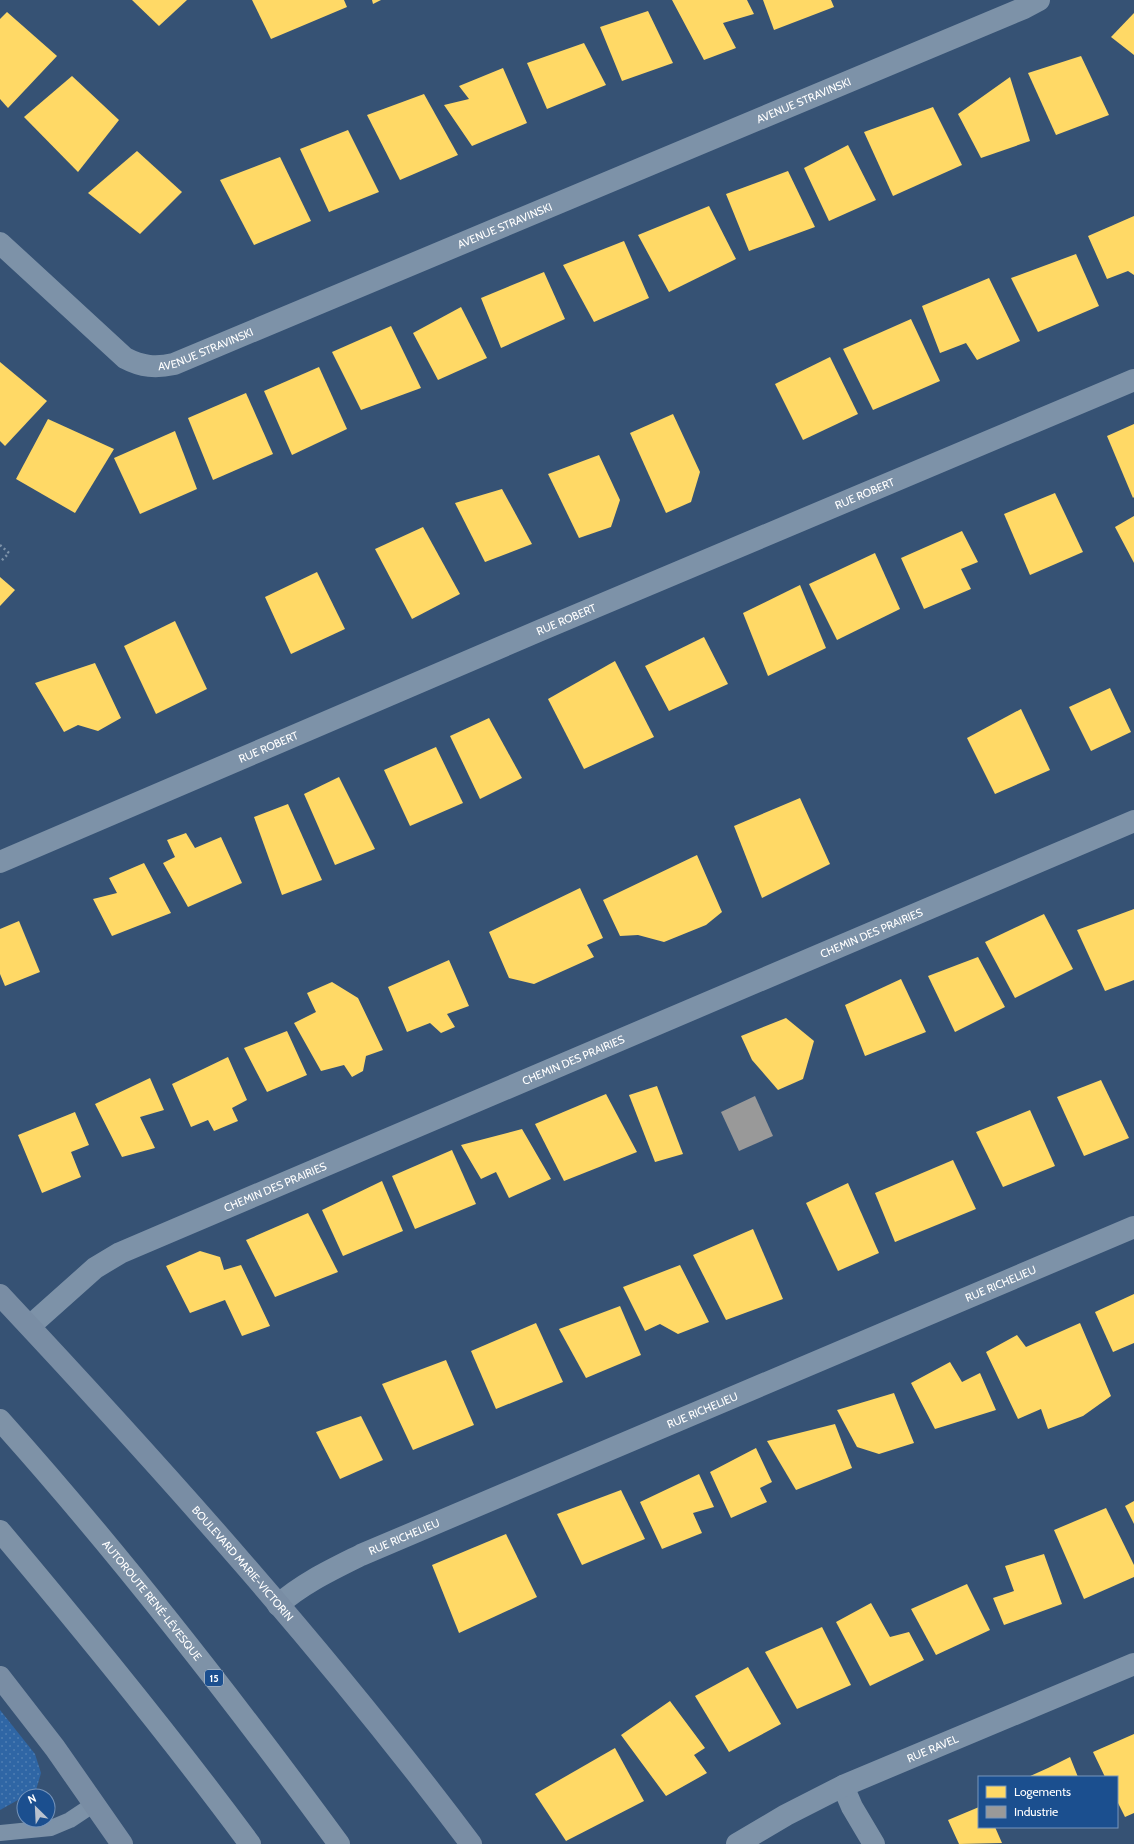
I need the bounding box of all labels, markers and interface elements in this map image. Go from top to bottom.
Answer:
street label: AVENUE STRAVINSKI [754,74,853,126]
street label: AVENUE STRAVINSKI [455,199,554,251]
street label: AVENUE STRAVINSKI [158,325,255,373]
street label: RUE ROBERT [833,475,897,512]
street label: RUE ROBERT [534,601,598,638]
street label: RUE ROBERT [236,728,300,766]
street label: CHEMIN DES PRAIRIES [818,905,925,961]
street label: CHEMIN DES PRAIRIES [520,1032,627,1088]
street label: CHEMIN DES PRAIRIES [222,1159,329,1215]
street label: RUE RICHELIEU [963,1262,1038,1305]
street label: RUE RICHELIEU [665,1389,740,1431]
street label: BOULEVARD MARIE-VICTORIN [189,1503,297,1624]
street label: RUE RICHELIEU [366,1515,442,1558]
street label: AUTOROUTE RENÉ-LÉVESQUE [99,1537,205,1663]
road number: 15 [205,1670,223,1686]
street label: RUE RAVEL [905,1731,961,1765]
legend [978,1776,1118,1828]
text: Logements [1014,1784,1071,1799]
north arrow [16,1788,56,1828]
text: N [26,1791,38,1807]
text: Industrie [1014,1804,1058,1819]

